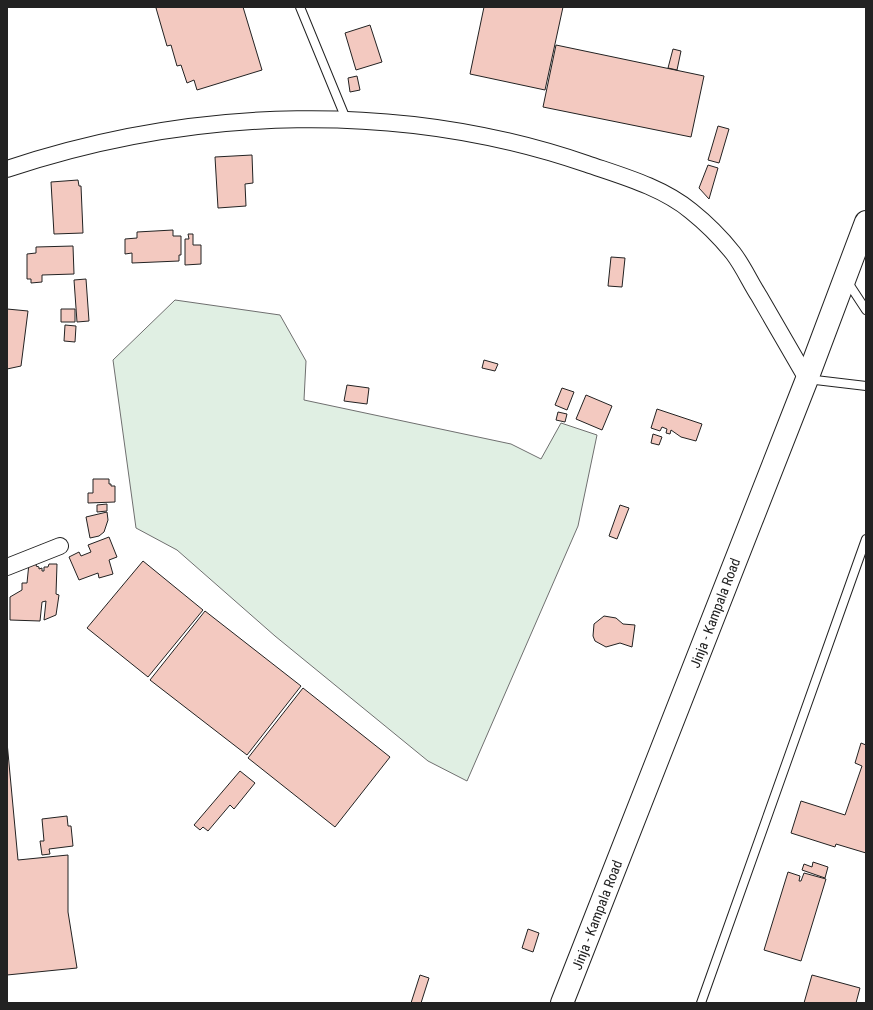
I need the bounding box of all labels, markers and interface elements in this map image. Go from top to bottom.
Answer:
street label: Jinja - Kampala Road [687,556,743,670]
street label: Jinja - Kampala Road [569,858,625,972]

